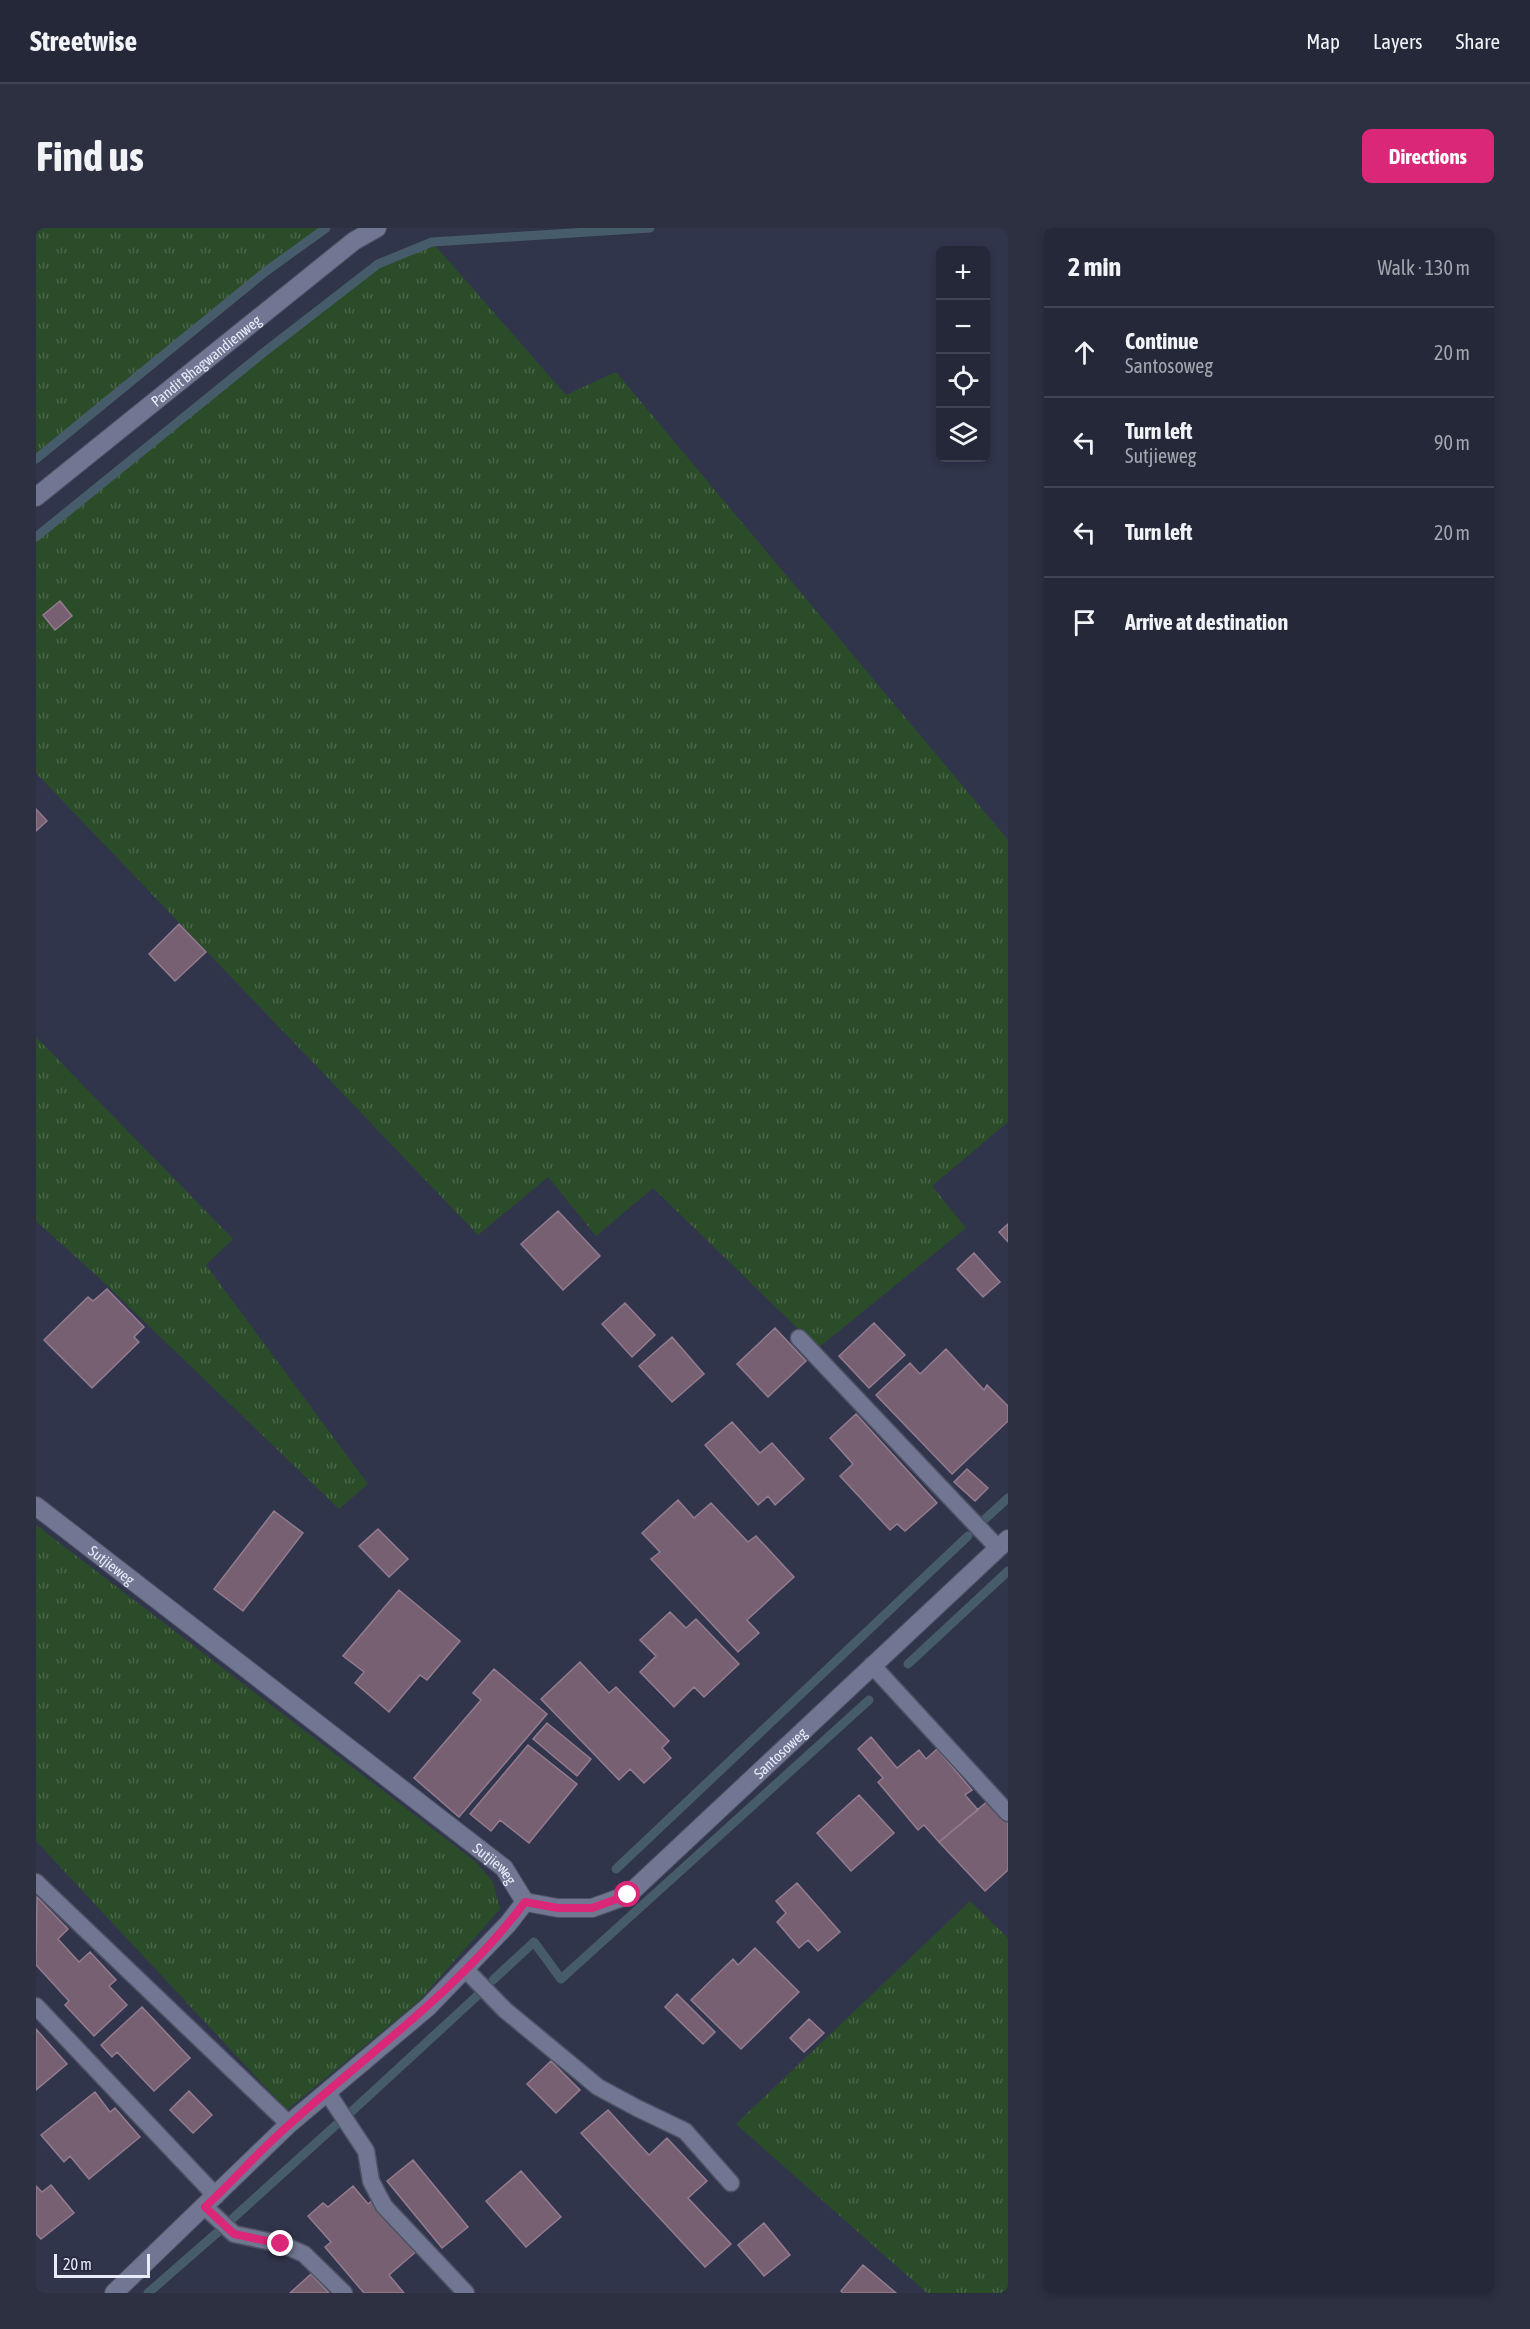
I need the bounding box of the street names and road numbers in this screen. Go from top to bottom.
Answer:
street label: Pandit Bhagwandienweg [148,311,265,410]
street label: Sutjieweg [86,1542,139,1588]
street label: Santosoweg [750,1723,810,1781]
street label: Sutjieweg [470,1839,521,1887]

